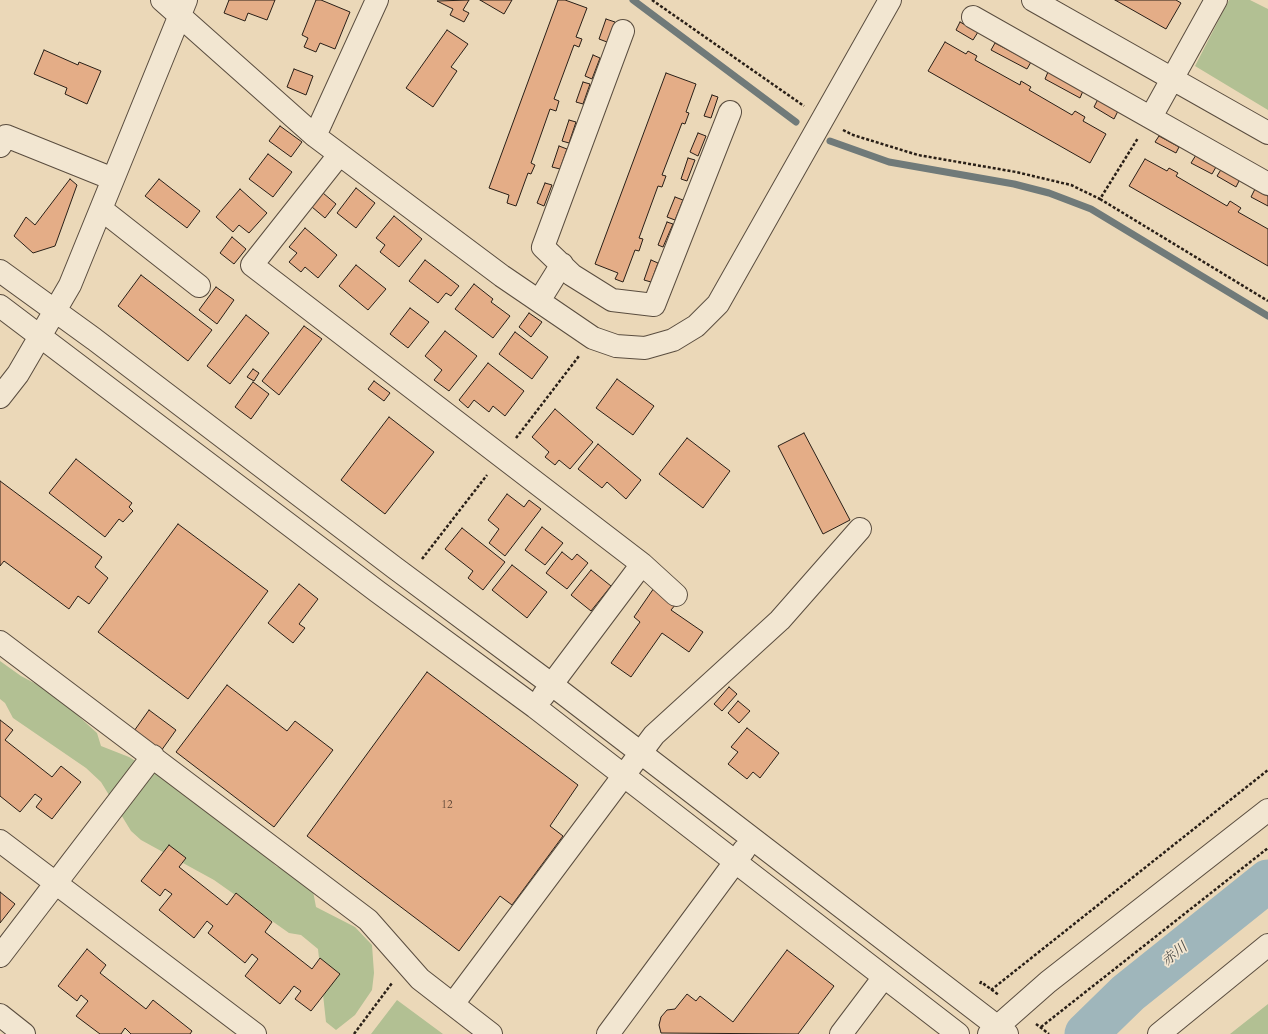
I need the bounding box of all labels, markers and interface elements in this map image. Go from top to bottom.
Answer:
house number: 12 [441,798,453,812]
water label: 赤川 [1159,940,1191,970]

